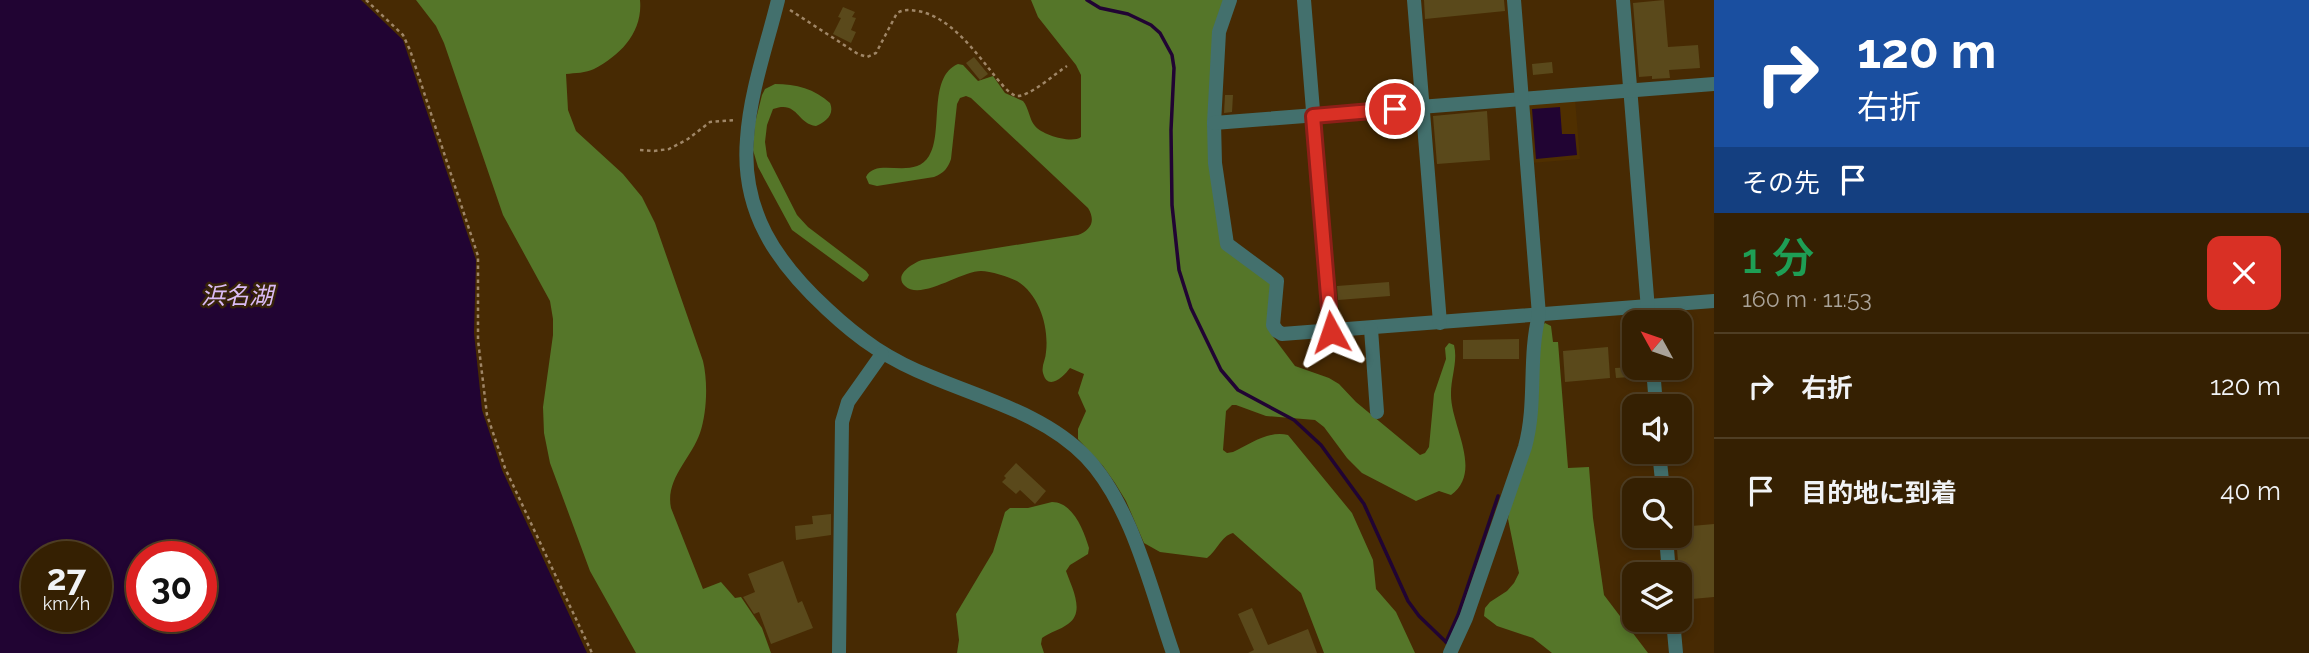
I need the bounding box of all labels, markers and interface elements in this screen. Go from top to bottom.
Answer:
text: 120 m [1857,22,1996,79]
icon: right [1742,28,1833,119]
pin [1365,79,1425,139]
text: 右折 [1857,88,1921,125]
icon: arrive [1376,90,1414,128]
icon: arrive [1834,161,1872,199]
text: その先 [1742,168,1820,198]
text: 1 分 [1742,234,1814,283]
button: close [2207,236,2281,310]
water label: 浜名湖 [201,281,277,310]
text: 160 m · 11:53 [1742,285,1872,312]
position arrow [1294,295,1368,369]
north arrow [1622,310,1692,380]
map controls [1622,310,1692,632]
icon: right [1742,367,1780,405]
text: 120 m [2210,371,2281,401]
text: 右折 [1801,373,1853,403]
button: sound [1622,394,1692,464]
icon: arrive [1742,472,1780,510]
text: 40 m [2220,476,2281,506]
button: search [1622,478,1692,548]
text: 目的地に到着 [1801,478,1957,508]
speed limit sign: 30 [126,541,217,632]
text: 27 [47,557,86,598]
button: layers [1622,562,1692,632]
text: km/h [43,593,90,614]

